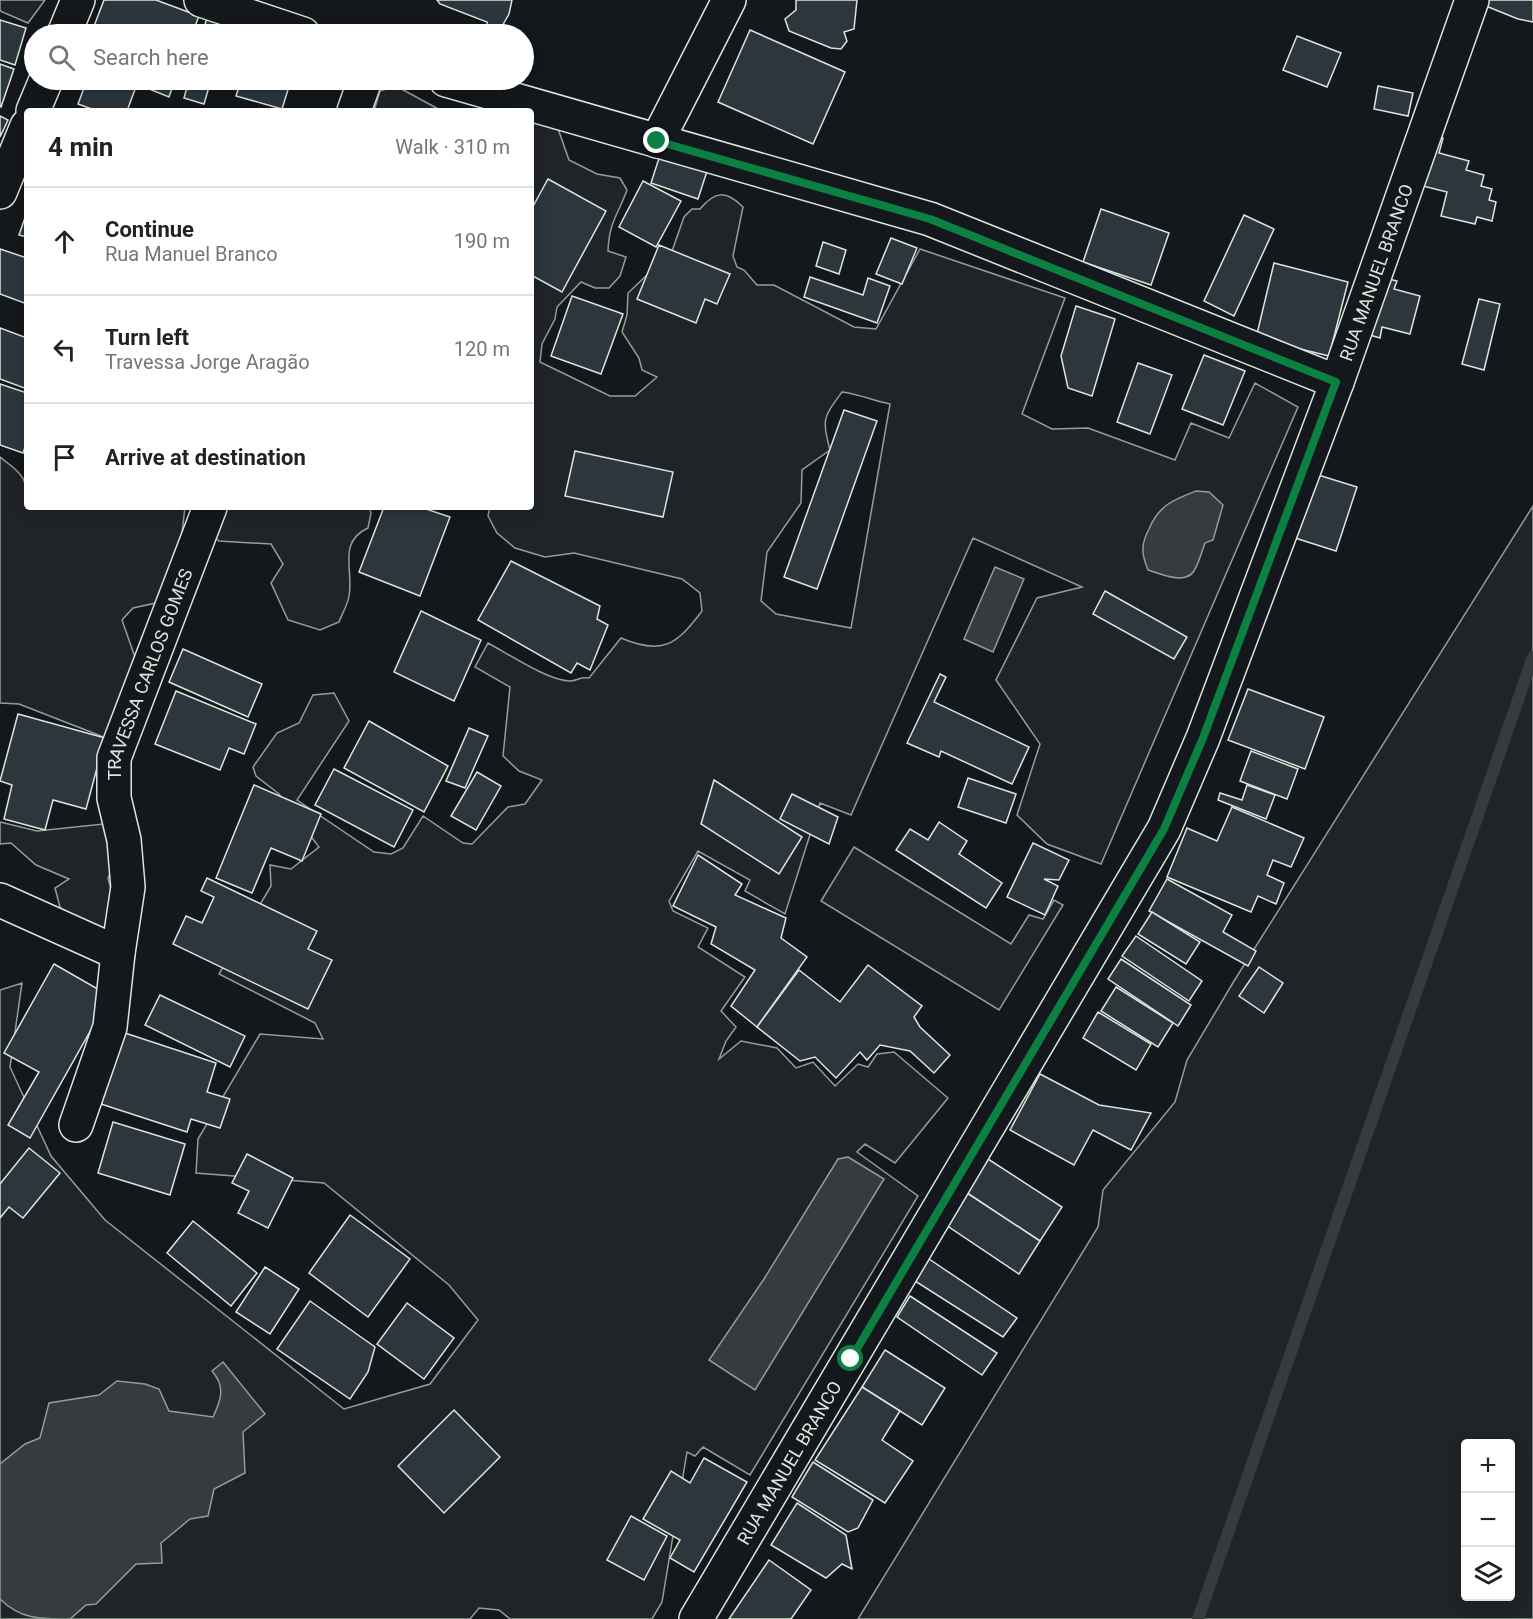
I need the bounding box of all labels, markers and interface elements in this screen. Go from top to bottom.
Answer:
search box [24,24,534,90]
icon: search [45,41,78,74]
text: Search here [93,45,209,70]
route end [643,127,669,153]
text: 4 min [48,132,113,162]
text: Walk · 310 m [395,135,510,159]
street label: RUA MANUEL BRANCO [1335,181,1417,364]
text: Continue [105,217,194,242]
icon: ahead [48,225,81,258]
text: 190 m [454,229,510,253]
text: Rua Manuel Branco [105,242,278,266]
text: Turn left [105,325,189,350]
icon: left [48,333,81,366]
text: 120 m [454,337,510,361]
text: Travessa Jorge Aragão [105,350,310,374]
icon: arrive [48,441,81,474]
text: Arrive at destination [105,445,306,470]
street label: TRAVESSA CARLOS GOMES [104,565,196,781]
route start [837,1345,863,1371]
street label: RUA MANUEL BRANCO [732,1377,845,1548]
map controls [1461,1439,1515,1601]
button: + [1461,1439,1515,1493]
button: − [1461,1493,1515,1547]
button: layers [1461,1547,1515,1601]

